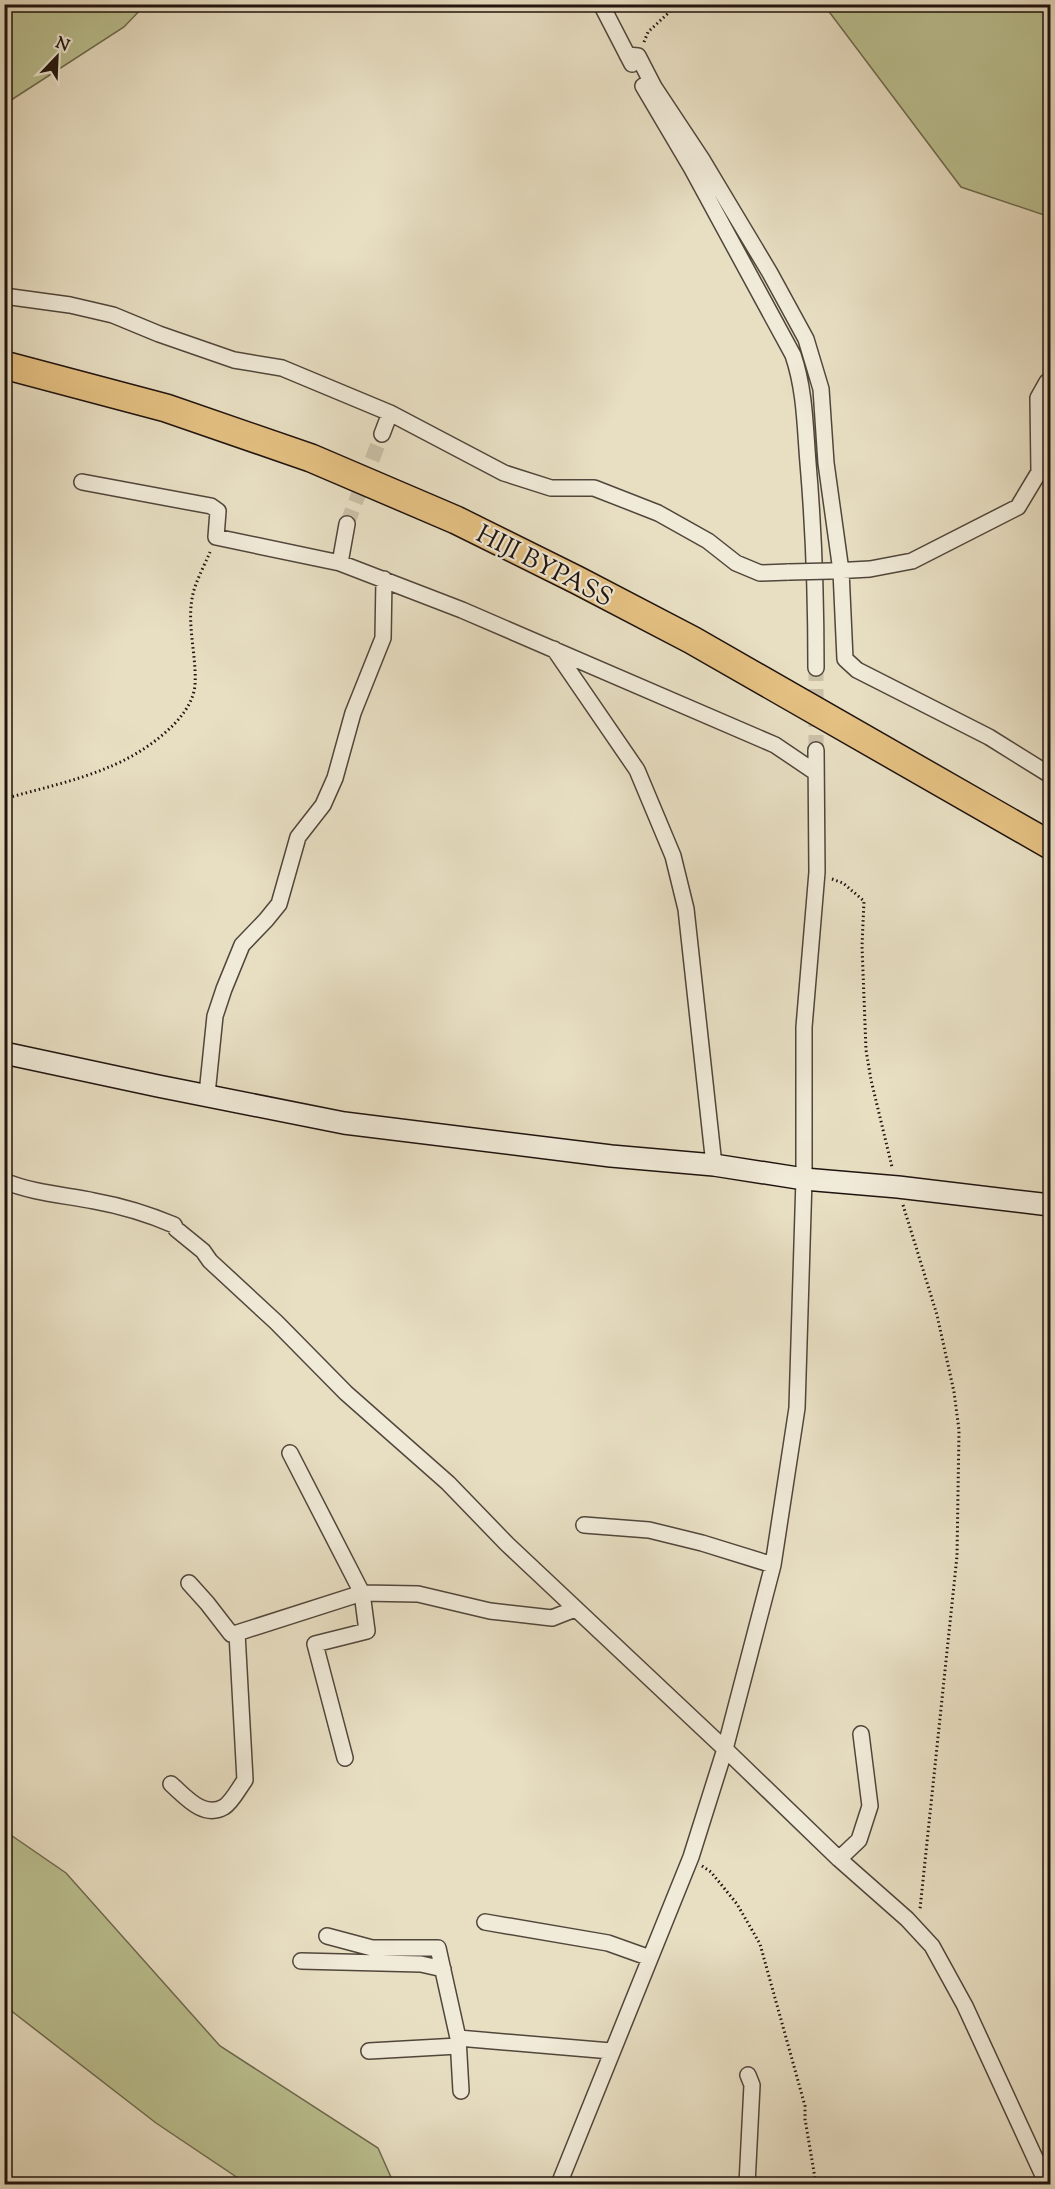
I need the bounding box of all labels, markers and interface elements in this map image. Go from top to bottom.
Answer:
north arrow [27,27,87,87]
text: N [52,32,72,59]
street label: HIJI BYPASS [469,517,619,617]

